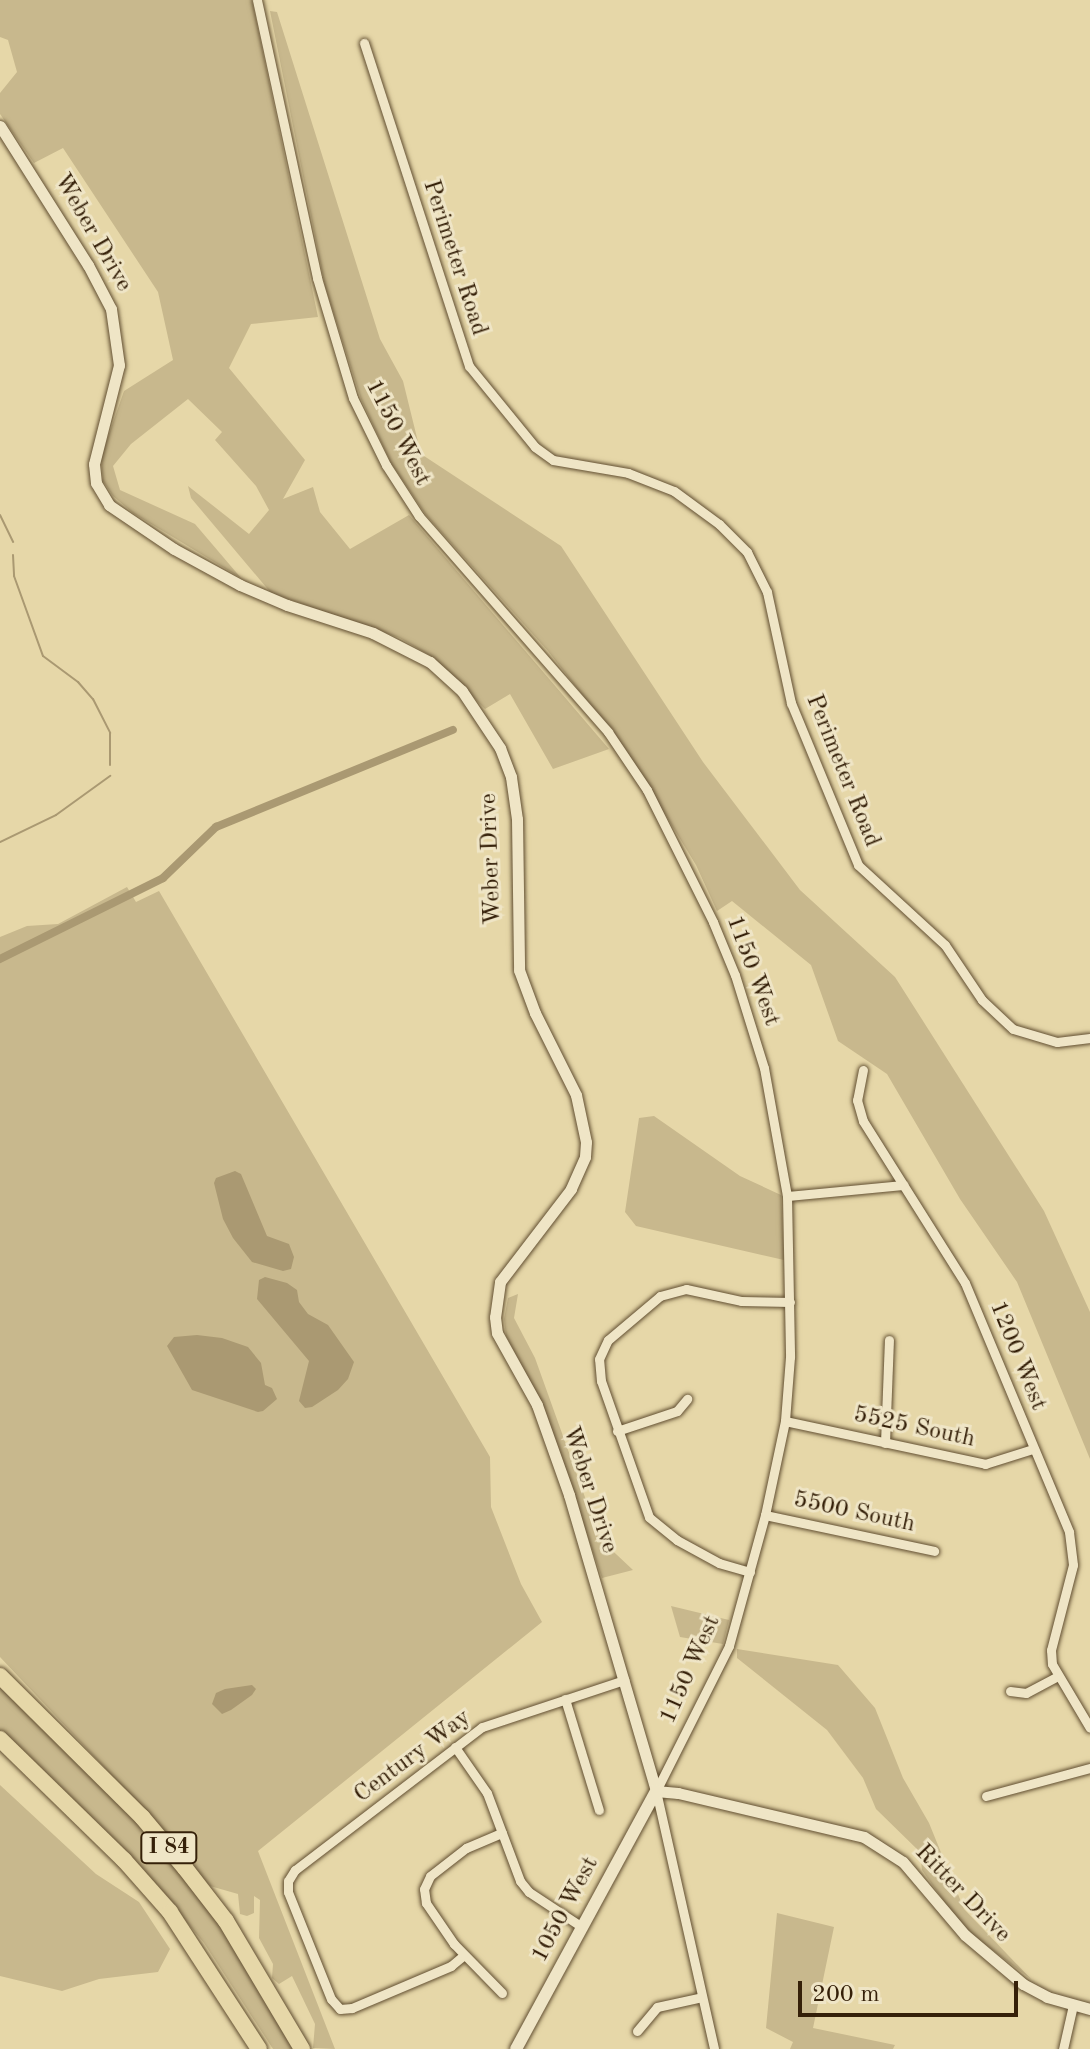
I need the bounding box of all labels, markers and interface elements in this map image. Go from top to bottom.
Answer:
street label: Weber Drive [47,169,137,297]
street label: Perimeter Road [415,177,493,339]
street label: 1150 West [358,375,436,491]
street label: Perimeter Road [798,691,886,851]
street label: Weber Drive [475,793,509,925]
street label: 1150 West [719,912,785,1030]
street label: 1200 West [982,1297,1052,1415]
street label: 5525 South [851,1401,977,1455]
street label: Weber Drive [555,1423,623,1557]
street label: 5500 South [791,1486,917,1540]
street label: 1150 West [654,1611,728,1729]
street label: Century Way [349,1704,477,1810]
road number: I 84 [139,1830,199,1866]
street label: Ritter Drive [908,1839,1016,1949]
street label: 1050 West [526,1852,606,1968]
scale bar [802,1965,1022,2015]
text: 200 m [812,1983,880,2007]

